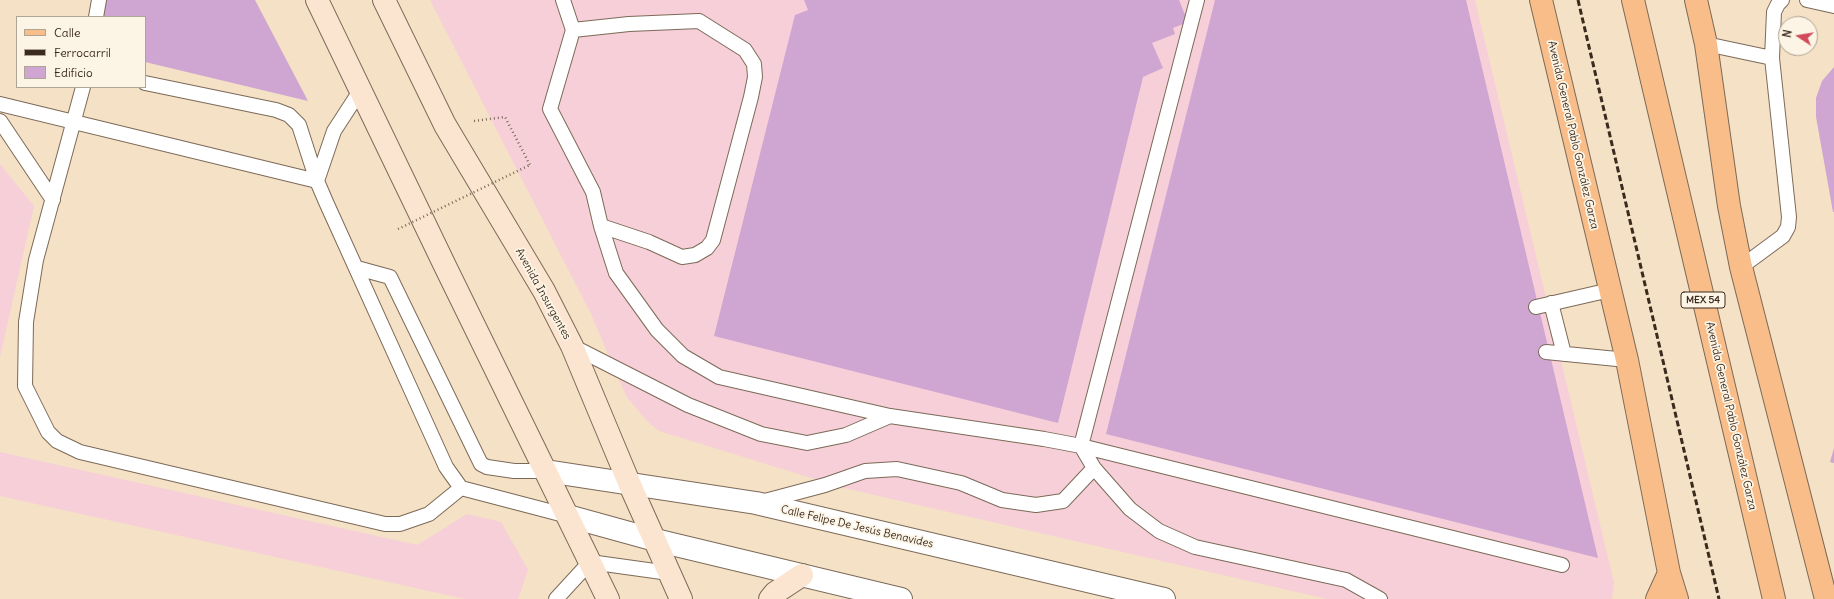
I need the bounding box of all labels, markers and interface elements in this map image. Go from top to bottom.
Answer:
legend [16,16,146,88]
north arrow [1778,16,1818,56]
text: Calle [54,25,81,40]
text: N [1780,29,1795,39]
street label: Avenida General Pablo González Garza [1545,40,1601,230]
text: Ferrocarril [54,45,111,60]
text: Edificio [54,65,93,80]
street label: Avenida Insurgentes [512,246,574,342]
road number: MEX 54 [1681,292,1725,308]
street label: Avenida General Pablo González Garza [1703,321,1759,511]
street label: Calle Felipe De Jesús Benavides [779,503,935,551]

